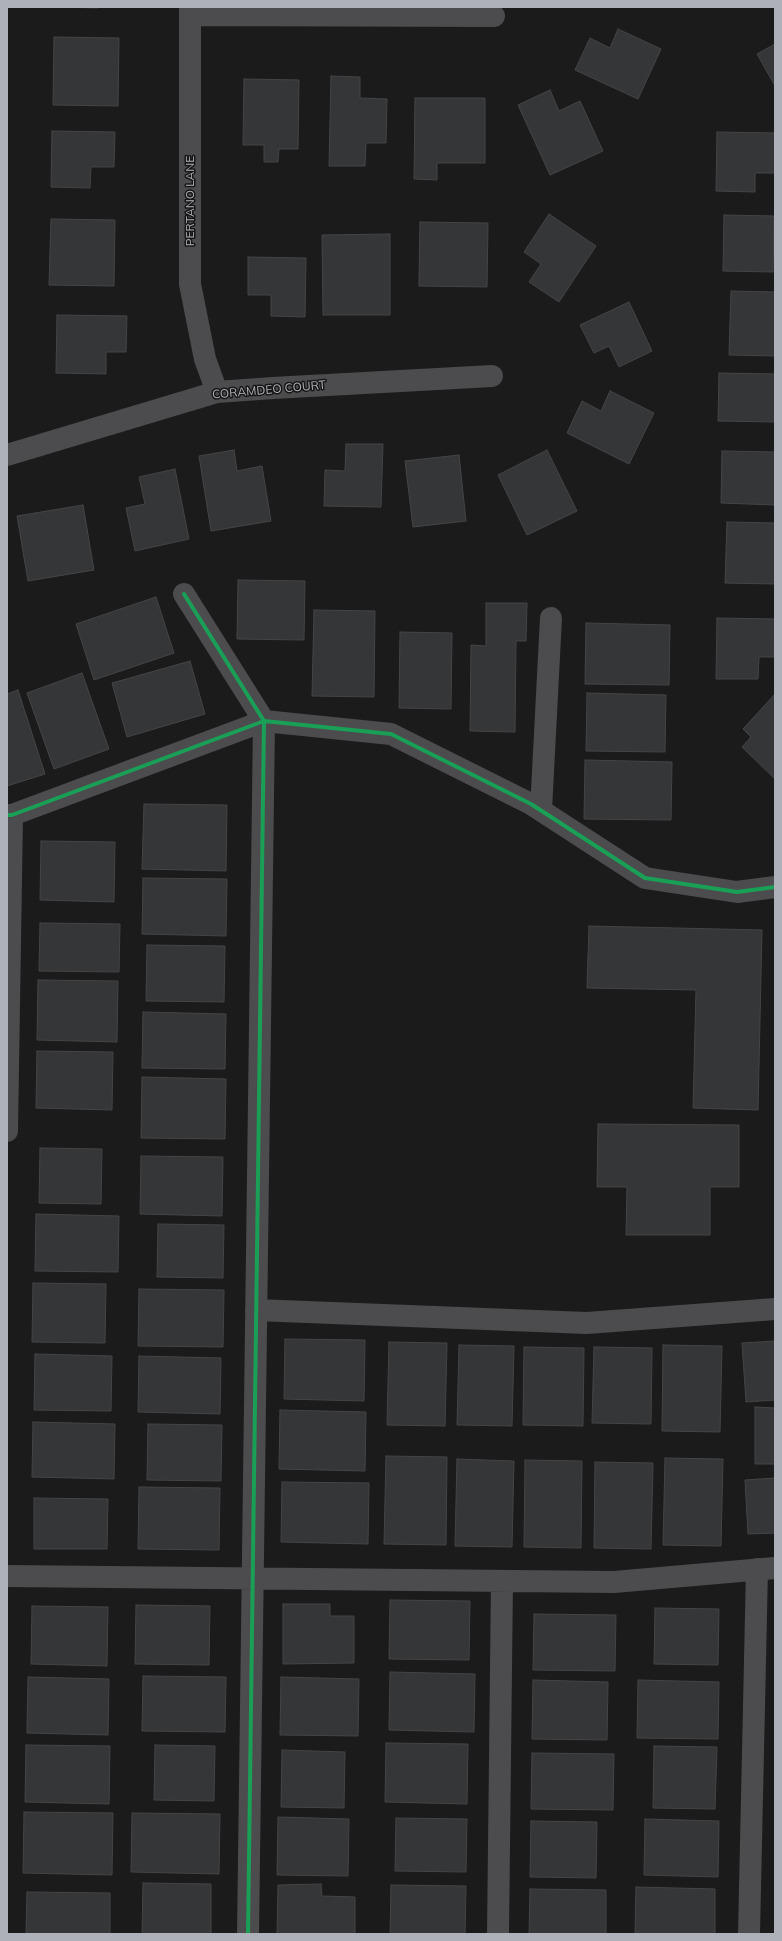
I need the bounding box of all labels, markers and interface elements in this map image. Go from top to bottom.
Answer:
street label: PERTANO LANE [183,156,197,246]
street label: CORAMDEO COURT [212,378,326,402]

